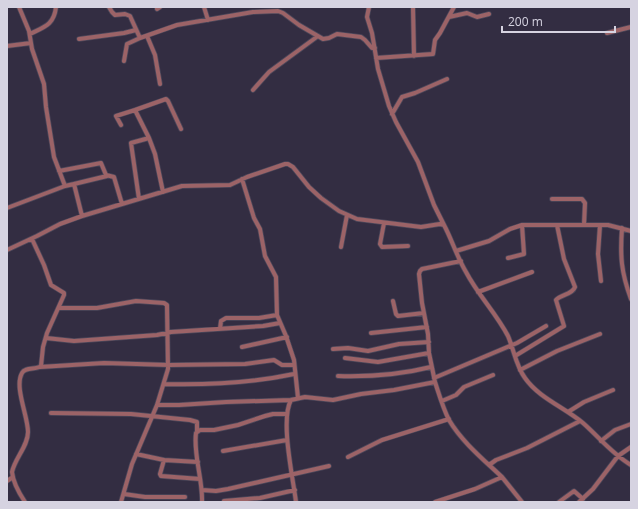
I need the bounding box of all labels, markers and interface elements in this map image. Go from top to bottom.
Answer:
scale bar [502,8,615,34]
text: 200 m [508,13,543,30]

